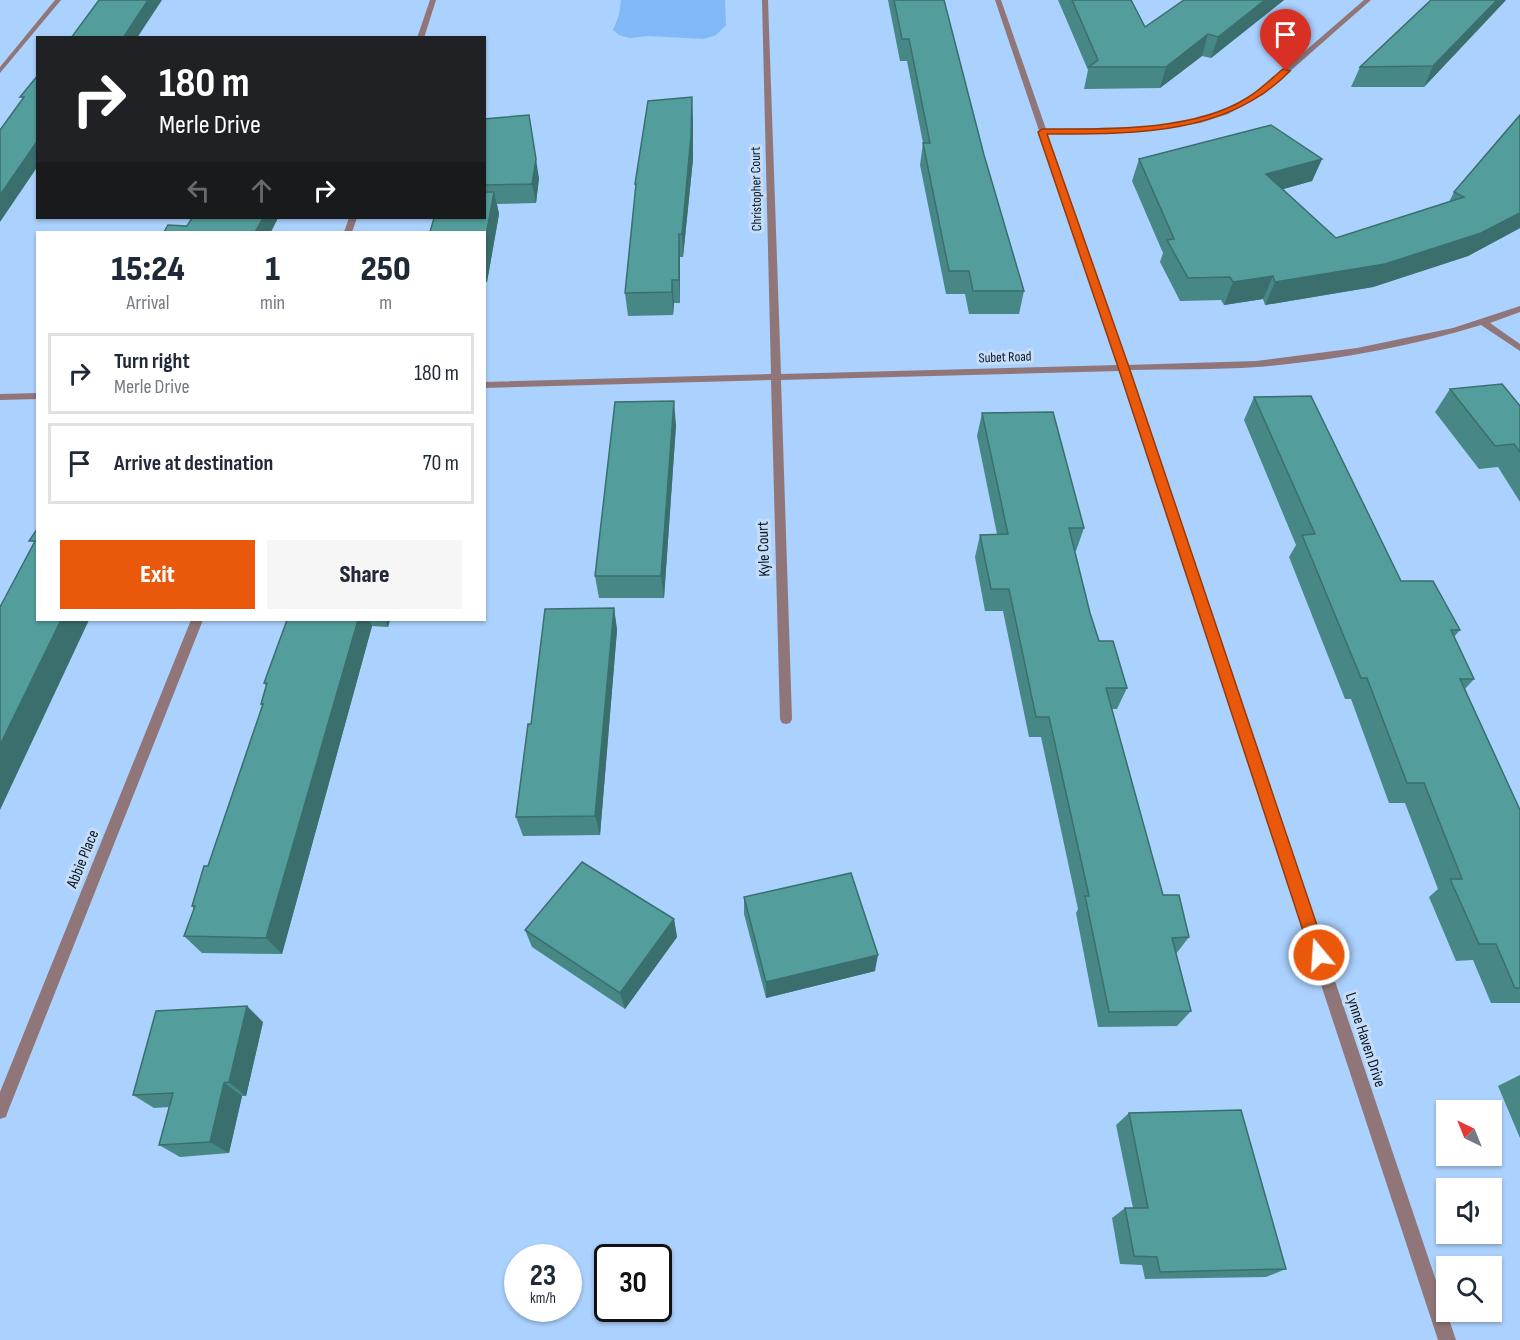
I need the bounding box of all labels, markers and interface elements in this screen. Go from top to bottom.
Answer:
pin [1260,9,1311,71]
icon: arrive [1269,18,1302,51]
text: 180 m [159,58,250,109]
icon: right [60,60,138,138]
text: Merle Drive [159,109,261,141]
street label: Christopher Court [747,146,765,232]
icon: left [182,174,215,207]
icon: ahead [245,174,278,207]
icon: right [308,174,341,207]
text: 15:24 [111,248,185,291]
text: 1 [265,248,280,291]
text: 250 [360,248,411,291]
text: Arrival [127,291,170,315]
text: min [260,291,285,315]
text: m [379,291,392,315]
text: Turn right [114,348,190,375]
street label: Subet Road [978,348,1032,366]
icon: right [63,357,96,390]
text: 180 m [414,360,459,387]
text: Merle Drive [114,375,190,399]
icon: arrive [63,447,96,480]
text: Arrive at destination [114,450,273,477]
text: 70 m [423,450,459,477]
street label: Kyle Court [754,521,774,577]
button: Exit [60,540,255,609]
button: Share [267,540,462,609]
street label: Abbie Place [62,827,103,892]
position arrow [1287,923,1351,987]
street label: Lynne Haven Drive [1341,990,1389,1090]
north arrow [1436,1100,1502,1166]
map controls [1436,1100,1502,1322]
button: sound [1436,1178,1502,1244]
speed limit sign: 30 [594,1244,672,1322]
button: search [1436,1256,1502,1322]
text: 23 [530,1258,556,1294]
text: km/h [530,1289,556,1308]

